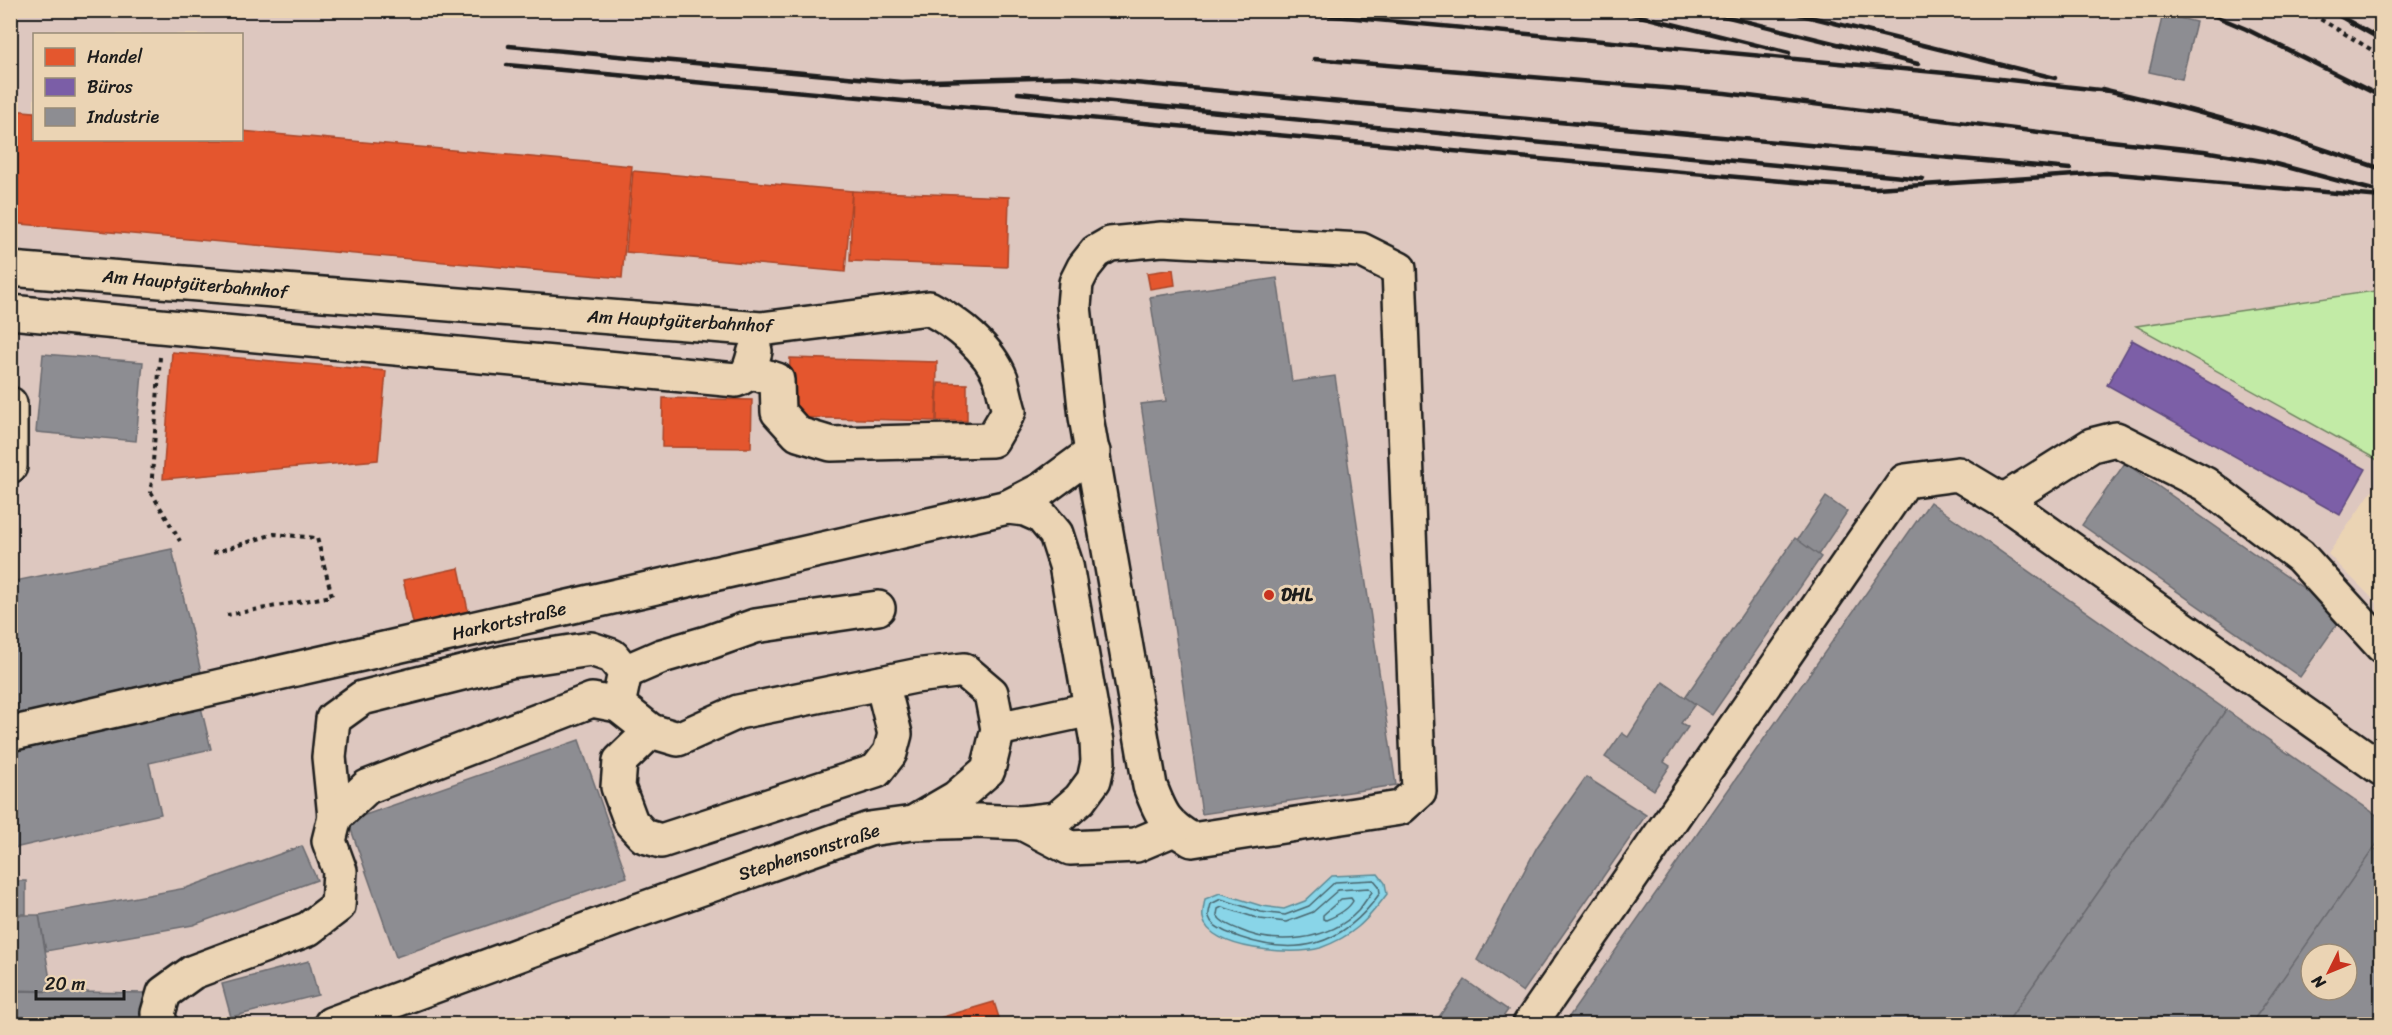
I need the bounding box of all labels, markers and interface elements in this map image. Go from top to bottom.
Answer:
legend [33,33,243,141]
text: Handel [87,41,143,73]
text: Büros [87,71,134,103]
text: Industrie [86,101,160,133]
street label: Am Hauptgüterbahnhof [100,260,291,308]
street label: Am Hauptgüterbahnhof [585,300,776,342]
place label: DHL [1281,579,1314,611]
marker: DHL [1262,588,1276,602]
street label: Harkortstraße [449,592,569,650]
street label: Stephensonstraße [734,814,884,890]
north arrow [2299,942,2359,1002]
scale bar [36,963,124,1001]
text: N [2303,967,2333,997]
text: 20 m [45,968,85,1000]

